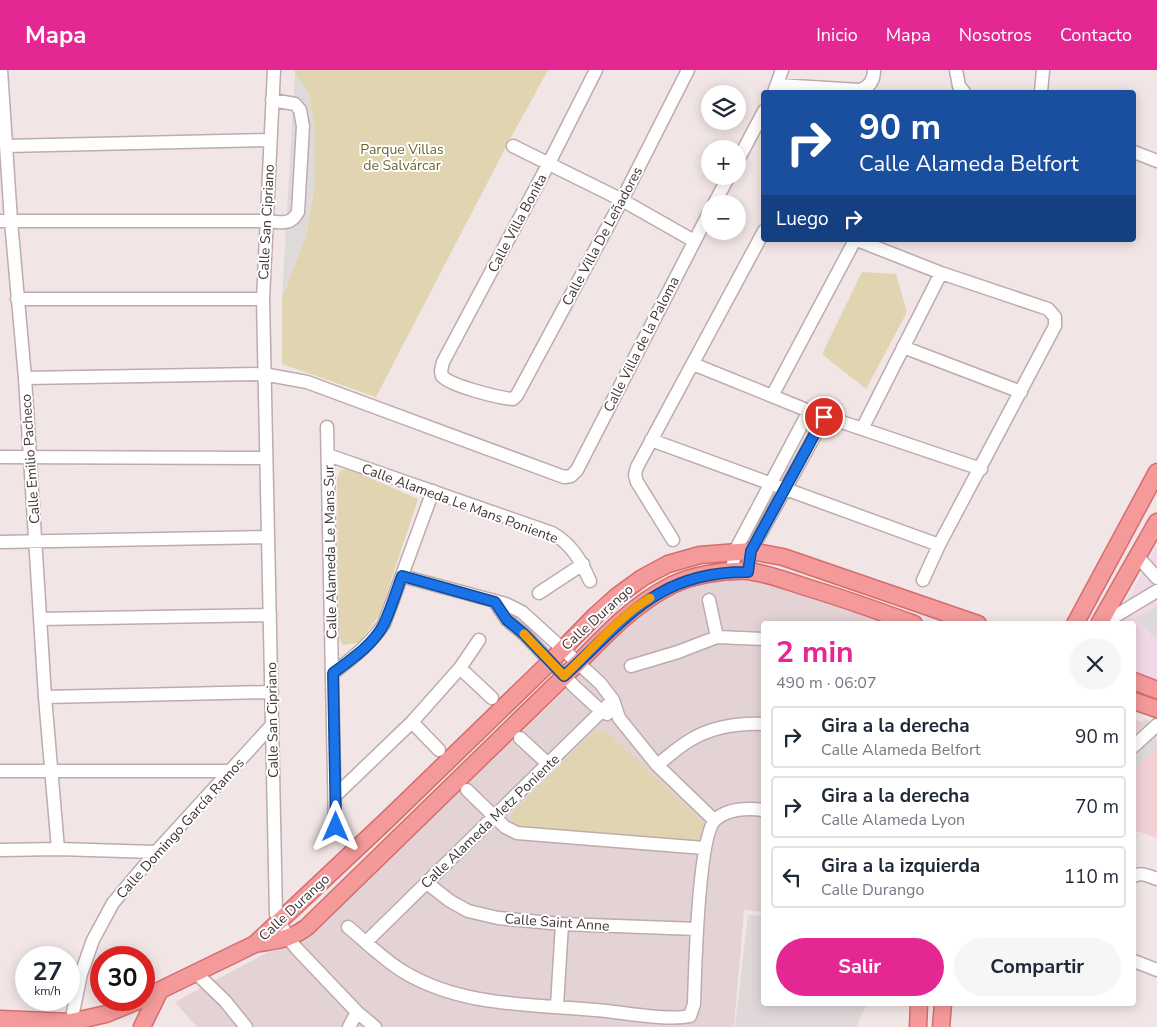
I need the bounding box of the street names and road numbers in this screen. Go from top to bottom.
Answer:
street label: Calle Villa De Leñadores [558,163,647,309]
street label: Calle San Cipriano [254,164,279,280]
street label: Calle Villa Bonita [484,171,551,276]
street label: Calle Villa de la Paloma [599,273,684,415]
street label: Calle Emilio Pacheco [16,393,45,524]
street label: Calle Alameda Le Mans Poniente [359,459,561,548]
street label: Calle Alameda Le Mans Sur [319,465,342,639]
street label: Calle Durango [557,580,637,655]
street label: Calle San Cipriano [262,662,283,778]
street label: Calle Alameda Metz Poniente [417,750,564,893]
street label: Calle Domingo García Ramos [112,754,249,903]
street label: Calle Durango [255,869,334,945]
street label: Calle Saint Anne [504,909,610,936]

